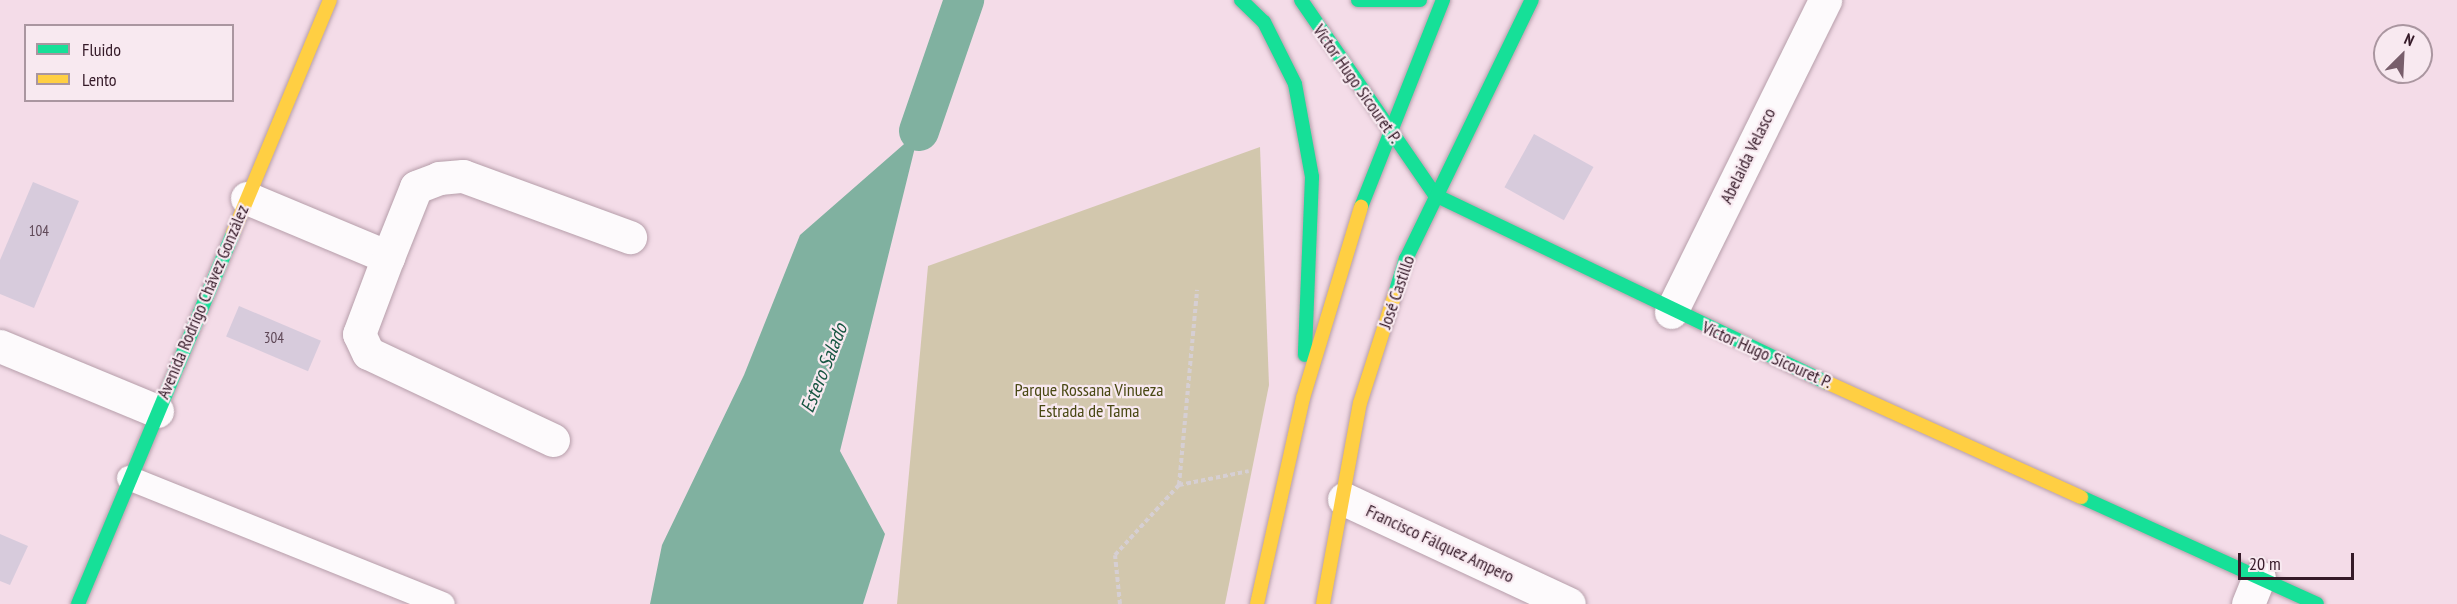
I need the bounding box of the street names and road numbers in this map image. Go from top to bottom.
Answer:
street label: Víctor Hugo Sicouret P. [1308,20,1406,148]
street label: Abelaida Velasco [1715,104,1781,208]
street label: Avenida Rodrigo Chávez González [152,202,254,402]
street label: José Castillo [1374,253,1420,331]
street label: Víctor Hugo Sicouret P. [1699,317,1835,393]
street label: Francisco Fálquez Ampero [1362,500,1518,588]

